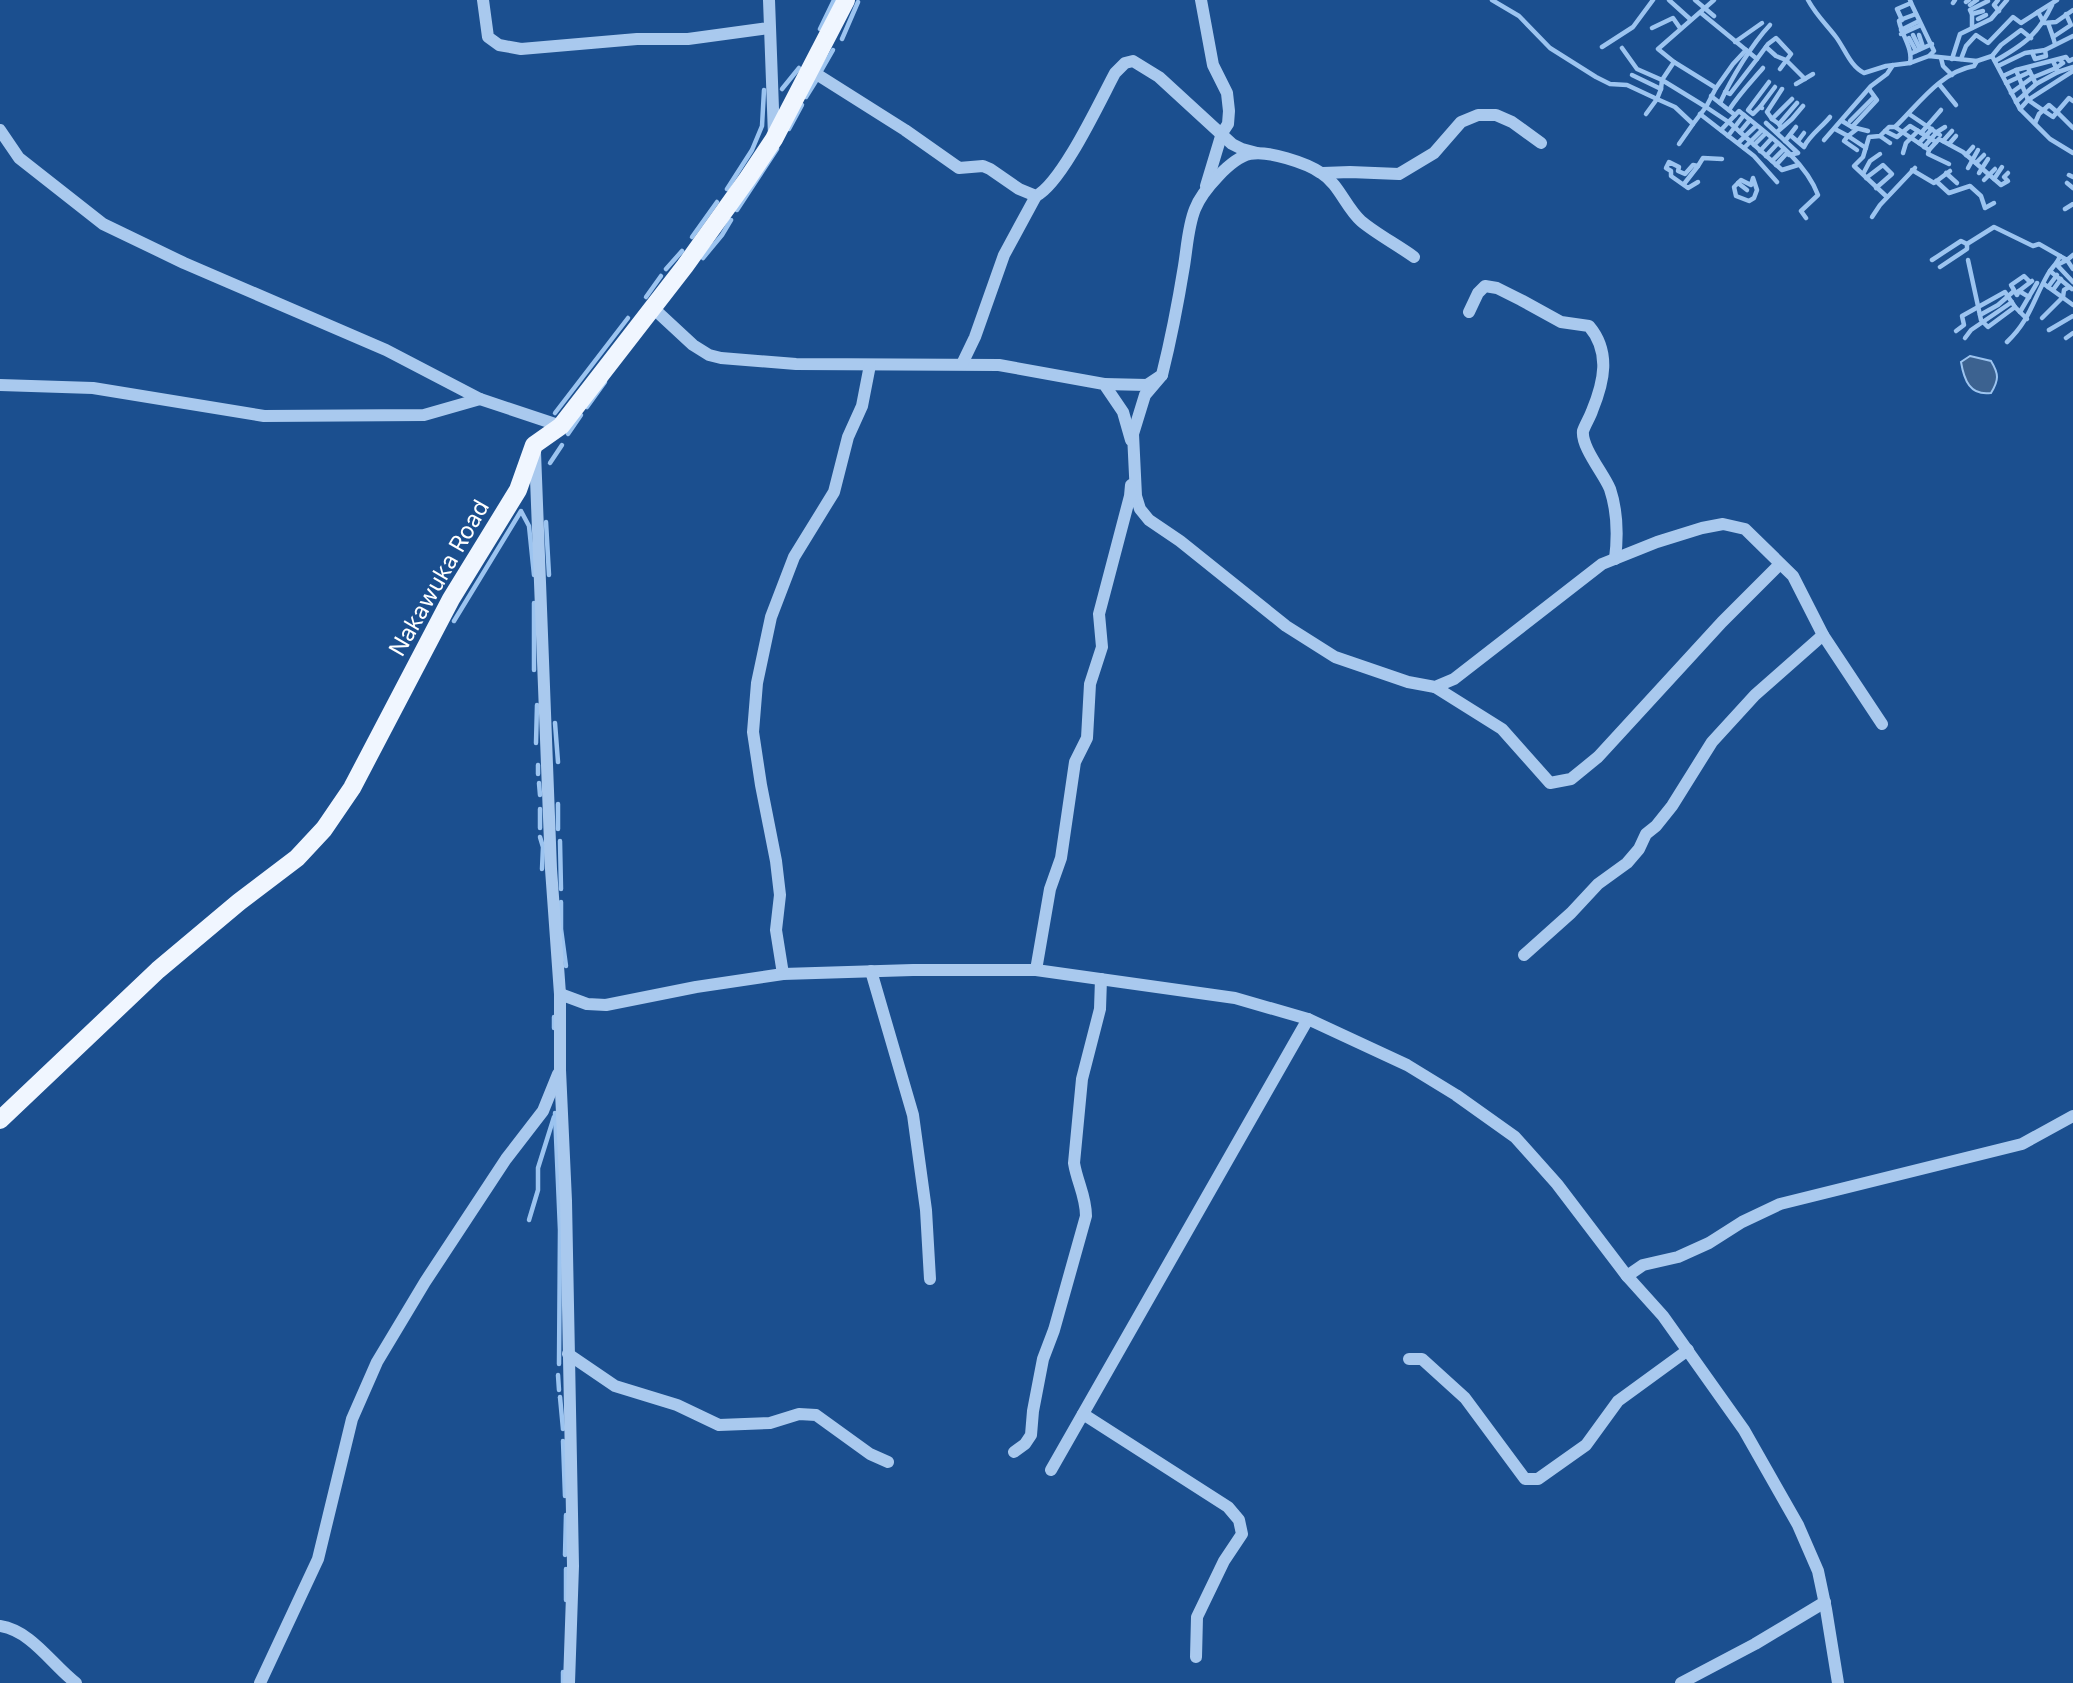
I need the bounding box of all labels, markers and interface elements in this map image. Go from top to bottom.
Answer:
street label: Nakawuka Road [383,495,495,661]

